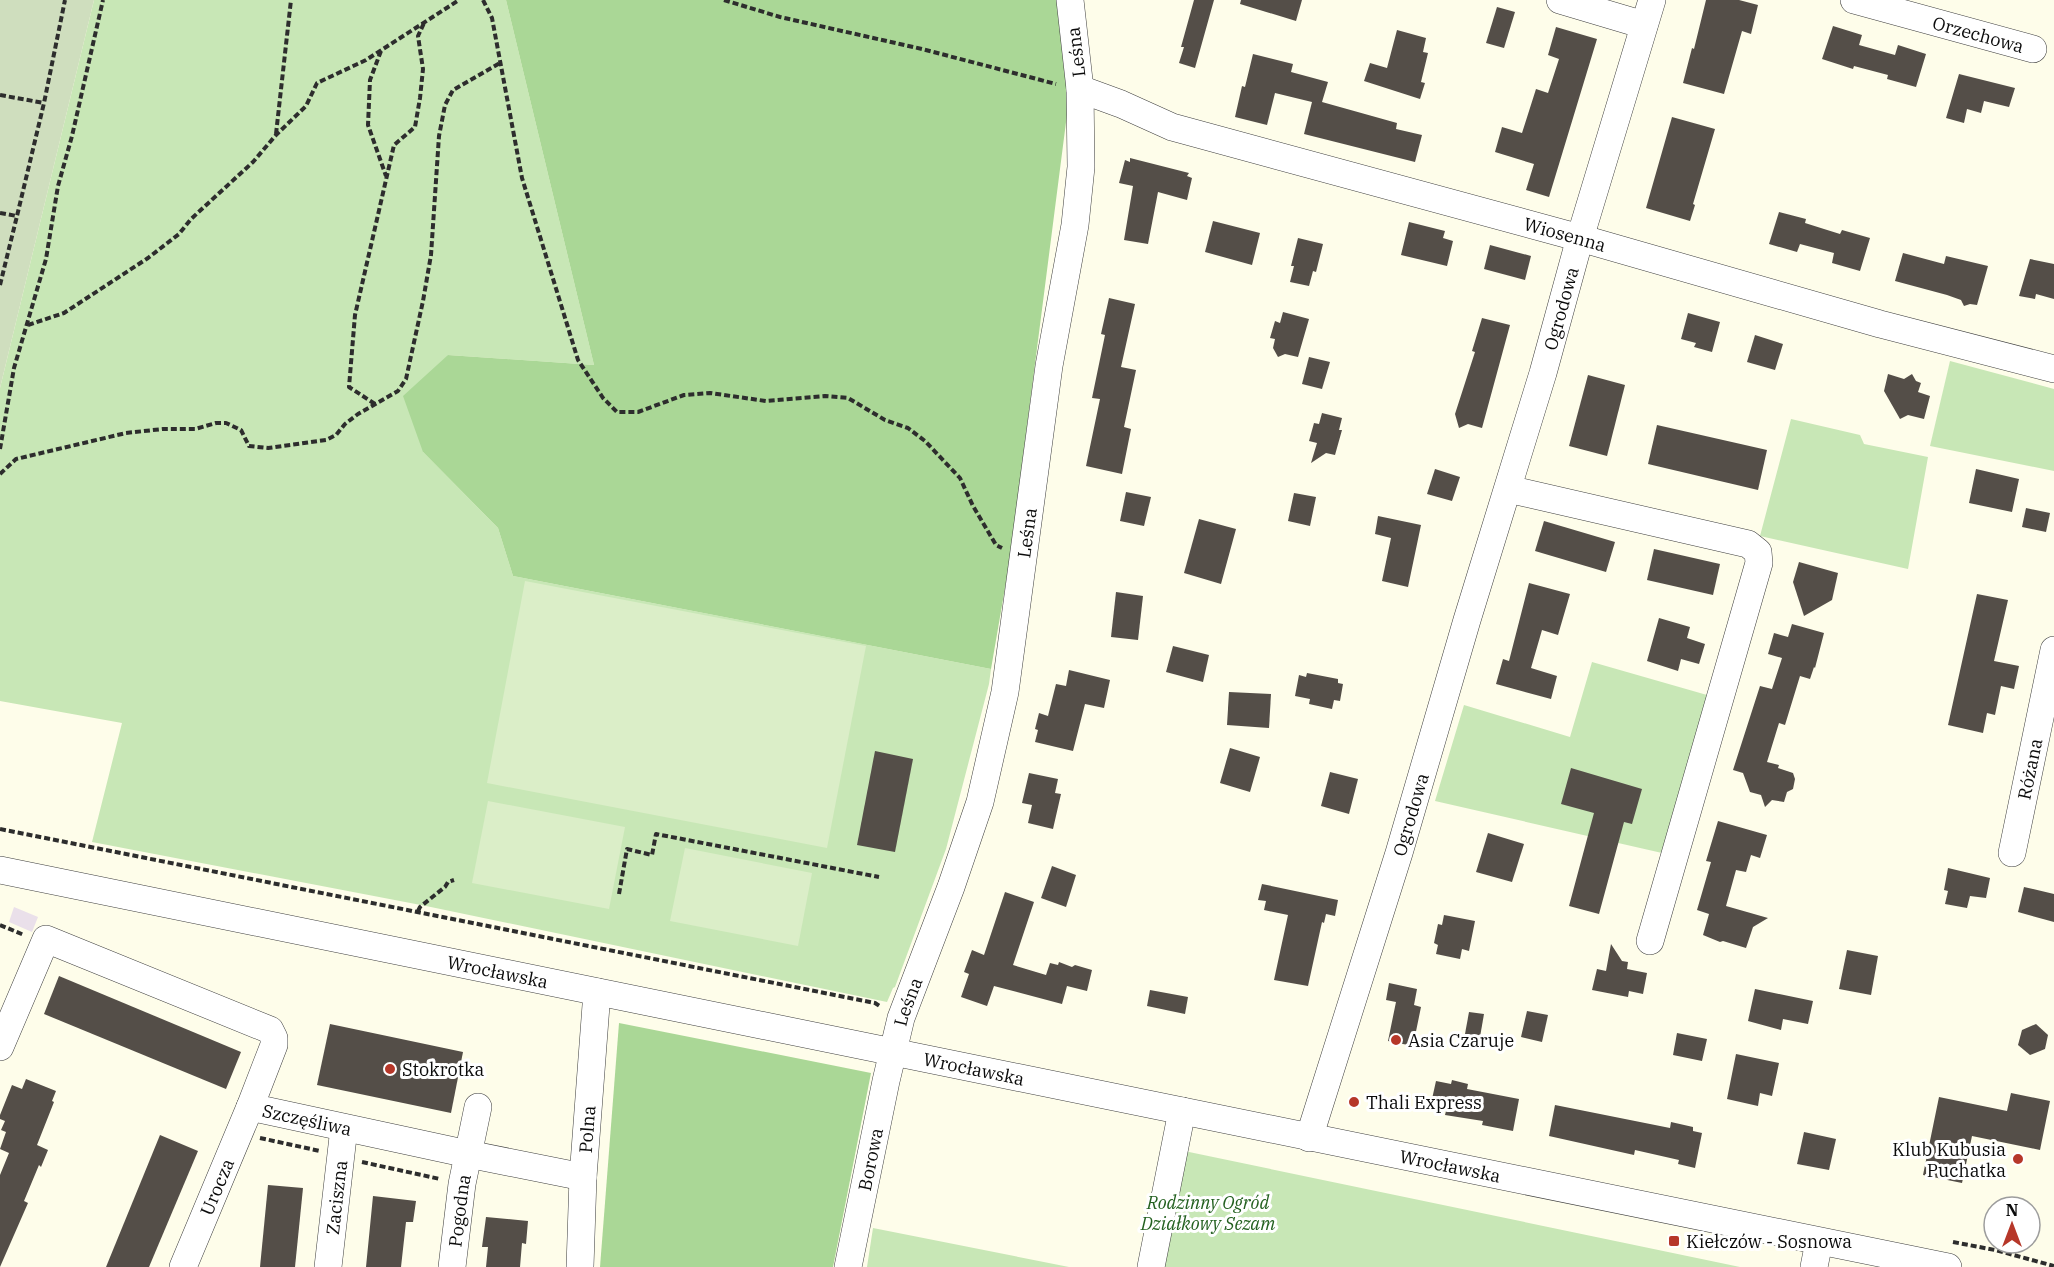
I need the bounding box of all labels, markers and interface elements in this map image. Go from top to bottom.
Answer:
street label: Orzechowa [1930,11,2027,58]
street label: Leśna [1061,25,1090,78]
street label: Wiosenna [1521,212,1609,256]
street label: Ogrodowa [1538,264,1583,353]
street label: Leśna [1012,506,1041,559]
street label: Różana [2012,736,2047,802]
street label: Ogrodowa [1387,770,1433,859]
street label: Wrocławska [445,950,551,993]
street label: Leśna [888,974,927,1028]
place label: Asia Czaruje [1408,1029,1514,1052]
marker: Asia Czaruje [1389,1033,1403,1047]
street label: Wrocławska [921,1047,1027,1090]
place label: Stokrotka [402,1058,485,1081]
marker: Stokrotka [383,1062,397,1076]
place label: Thali Express [1366,1091,1482,1114]
marker: Thali Express [1347,1095,1361,1109]
street label: Szczęśliwa [260,1098,354,1140]
street label: Polna [573,1104,600,1154]
street label: Borowa [852,1125,888,1193]
place label: Klub Kubusia Puchatka [1892,1138,2006,1182]
street label: Wrocławska [1398,1144,1503,1187]
marker: Klub Kubusia Puchatka [2011,1152,2025,1166]
street label: Urocza [194,1155,239,1219]
street label: Zaciszna [320,1159,352,1236]
street label: Pogodna [443,1172,475,1248]
park label: Rodzinny Ogród Działkowy Sezam [1140,1191,1275,1235]
north arrow [1982,1195,2042,1255]
text: N [2006,1200,2018,1220]
place label: Kiełczów - Sosnowa [1686,1230,1852,1253]
marker: Kiełczów - Sosnowa [1667,1234,1681,1248]

